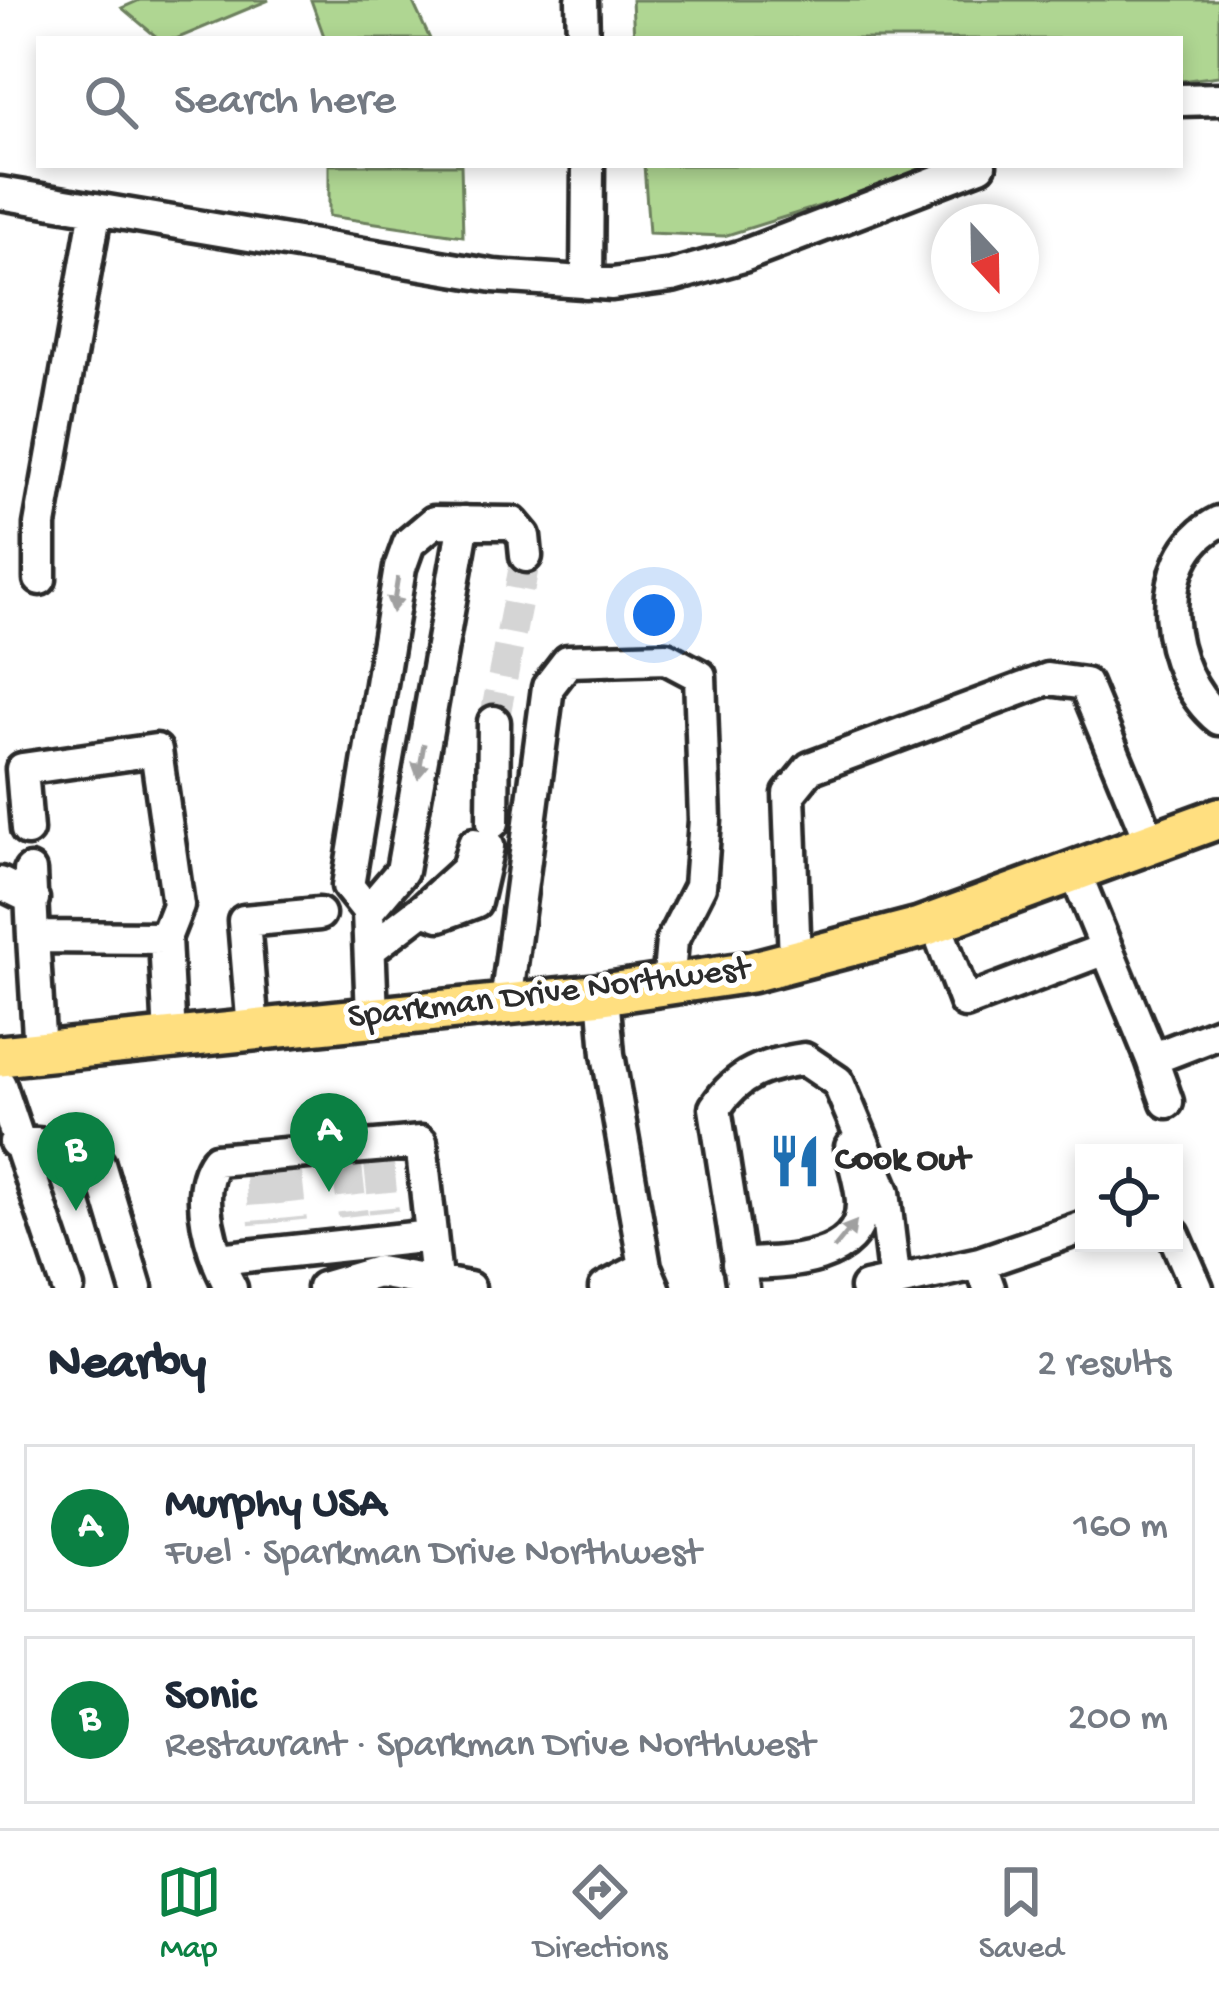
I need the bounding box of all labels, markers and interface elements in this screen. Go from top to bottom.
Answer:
search box [36,36,1183,168]
icon: search [78,69,144,135]
text: Search here [174,76,396,129]
north arrow [931,204,1039,312]
one-way arrow [385,577,404,615]
your location [624,585,684,645]
one-way arrow [411,742,429,780]
street label: Sparkman Drive Northwest [346,949,756,1041]
pin: A [290,1093,368,1192]
pin: B [37,1112,115,1211]
restaurant icon: Cook Out [766,1132,824,1190]
place label: Cook Out [835,1140,973,1183]
map controls [1075,1144,1183,1252]
button: locate [1075,1144,1183,1252]
one-way arrow [832,1220,857,1251]
text: Nearby [48,1336,206,1396]
text: 2 results [1037,1343,1171,1389]
text: Murphy USA [165,1479,386,1532]
text: A [78,1505,102,1551]
text: 160 m [1073,1505,1168,1551]
text: Fuel · Sparkman Drive Northwest [165,1532,701,1578]
text: Sonic [165,1671,256,1724]
text: B [80,1697,100,1743]
text: 200 m [1068,1697,1168,1743]
text: Restaurant · Sparkman Drive Northwest [165,1724,815,1770]
tab: Map [156,1859,222,1969]
tab: Directions [533,1859,667,1969]
tab: Saved [979,1859,1063,1969]

